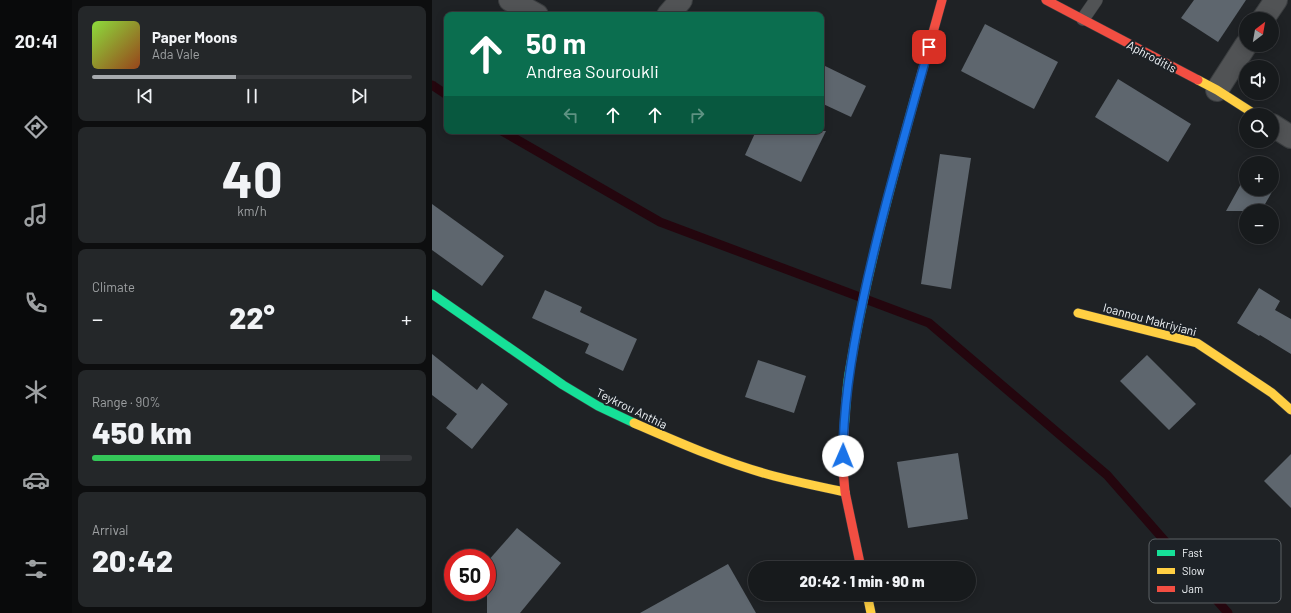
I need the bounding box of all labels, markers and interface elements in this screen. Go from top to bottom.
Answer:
north arrow [1239,12,1279,52]
map controls [1239,12,1279,244]
text: 50 m [526,26,586,60]
text: Paper Moons [152,28,237,46]
icon: ahead [460,28,512,80]
text: 20:41 [15,30,57,52]
pin [912,30,946,64]
icon: arrive [918,36,940,58]
street label: Aphroditis [1125,37,1179,75]
text: Ada Vale [152,46,200,62]
text: Andrea Souroukli [526,60,659,82]
button: sound [1239,60,1279,100]
icon: previous [134,85,156,107]
icon: pause [241,85,263,107]
icon: next [348,85,370,107]
icon: left [560,104,582,126]
icon: ahead [602,104,624,126]
icon: ahead [644,104,666,126]
icon: right [686,104,708,126]
button: search [1239,108,1279,148]
icon: directions [22,113,50,141]
text: 40 [221,146,283,208]
button: + [1239,156,1279,196]
icon: music [22,201,50,229]
text: km/h [237,203,267,219]
button: − [1239,204,1279,244]
text: Climate [92,279,135,295]
icon: phone [22,289,50,317]
text: 22° [229,299,275,335]
street label: Ioannou Makriyiani [1102,300,1198,338]
text: − [92,305,103,331]
text: + [401,305,412,331]
icon: climate [22,378,50,406]
street label: Teykrou Anthia [594,385,670,431]
text: Range · 90% [92,394,161,410]
text: 450 km [92,414,192,450]
position arrow [822,435,864,477]
icon: car [22,466,50,494]
text: Arrival [92,522,128,538]
legend [1149,539,1281,603]
text: 20:42 [92,542,173,578]
text: Fast [1182,546,1203,559]
speed limit sign: 50 [444,549,496,601]
icon: filters [22,555,50,583]
text: Slow [1182,564,1205,577]
text: 20:42 · 1 min · 90 m [799,572,925,590]
text: Jam [1182,582,1203,595]

